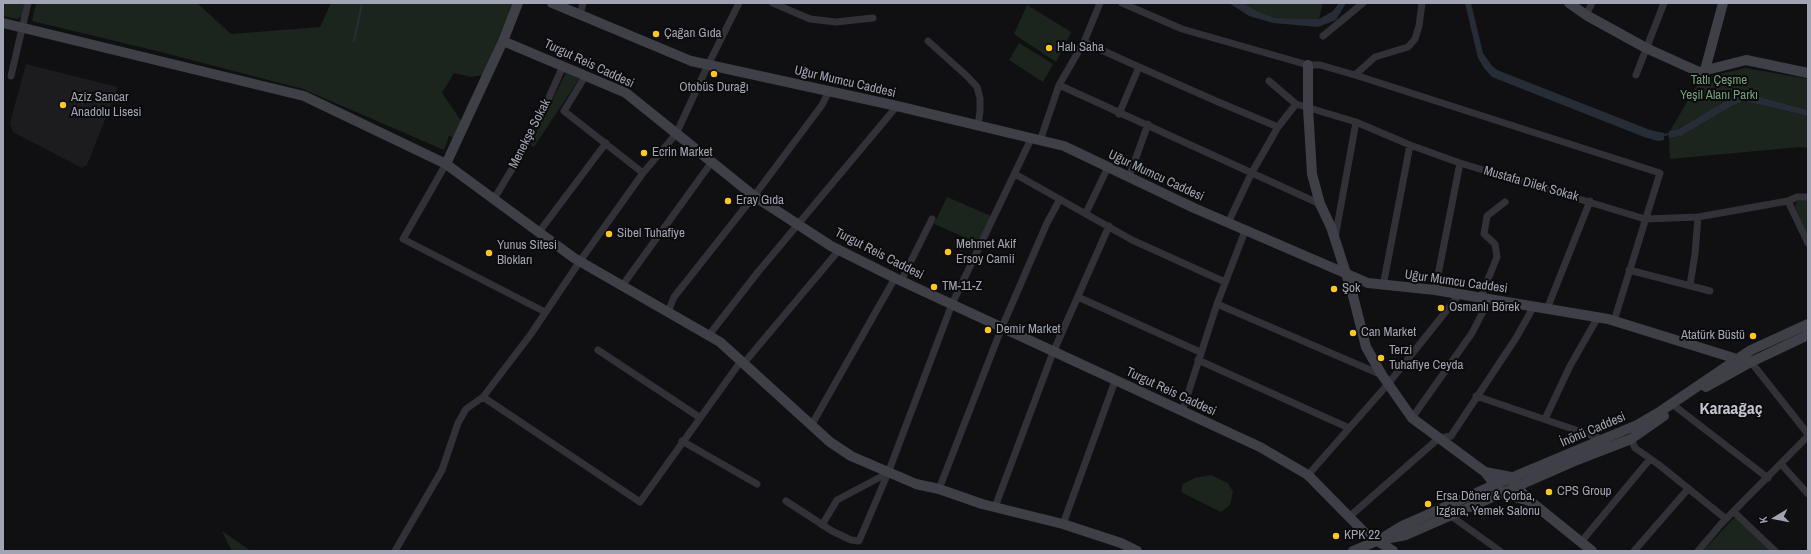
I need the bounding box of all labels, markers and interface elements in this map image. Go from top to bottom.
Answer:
place label: Çağan Gıda [664,26,721,42]
marker: Çağan Gıda [651,29,661,39]
street label: Turgut Reis Caddesi [542,36,636,92]
place label: Halı Saha [1057,40,1104,56]
marker: Halı Saha [1044,43,1054,53]
street label: Uğur Mumcu Caddesi [793,63,897,101]
marker: Otobüs Durağı [709,69,719,79]
park label: Tatlı Çeşme Yeşil Alanı Parkı [1680,73,1758,104]
place label: Otobüs Durağı [679,80,749,96]
place label: Aziz Sancar Anadolu Lisesi [71,90,142,121]
street label: Menekşe Sokak [506,97,554,171]
marker: Aziz Sancar Anadolu Lisesi [58,100,68,110]
place label: Ecrin Market [652,145,712,161]
street label: Uğur Mumcu Caddesi [1106,147,1206,205]
marker: Ecrin Market [639,148,649,158]
street label: Mustafa Dilek Sokak [1482,163,1580,205]
place label: Eray Gıda [736,193,784,209]
marker: Eray Gıda [723,196,733,206]
street label: Turgut Reis Caddesi [832,225,926,283]
place label: Sibel Tuhafiye [617,226,685,242]
marker: Sibel Tuhafiye [604,229,614,239]
place label: Mehmet Akif Ersoy Camii [956,237,1016,268]
place label: Yunus Sitesi Blokları [497,238,557,269]
marker: Mehmet Akif Ersoy Camii [943,247,953,257]
marker: Yunus Sitesi Blokları [484,248,494,258]
street label: Uğur Mumcu Caddesi [1404,267,1508,297]
place label: TM-11-Z [942,279,982,295]
place label: Şok [1342,281,1360,297]
marker: TM-11-Z [929,282,939,292]
marker: Şok [1329,284,1339,294]
place label: Osmanlı Börek [1449,300,1519,316]
marker: Osmanlı Börek [1436,303,1446,313]
place label: Demir Market [996,322,1061,338]
marker: Demir Market [983,325,993,335]
place label: Can Market [1361,325,1416,341]
marker: Can Market [1348,328,1358,338]
place label: Atatürk Büstü [1681,328,1745,344]
marker: Atatürk Büstü [1748,331,1758,341]
place label: Terzi Tuhafiye Ceyda [1389,343,1463,374]
marker: Terzi Tuhafiye Ceyda [1376,353,1386,363]
street label: Turgut Reis Caddesi [1124,364,1218,420]
district label: Karaağaç [1700,399,1762,419]
street label: İnönü Caddesi [1558,409,1628,451]
place label: CPS Group [1557,484,1612,500]
marker: CPS Group [1544,487,1554,497]
place label: Ersa Döner & Çorba, Izgara, Yemek Salonu [1436,489,1540,520]
north arrow [1755,498,1795,538]
marker: Ersa Döner & Çorba, Izgara, Yemek Salonu [1423,499,1433,509]
text: K [1756,516,1771,525]
place label: KPK 22 [1344,528,1380,544]
marker: KPK 22 [1331,531,1341,541]

